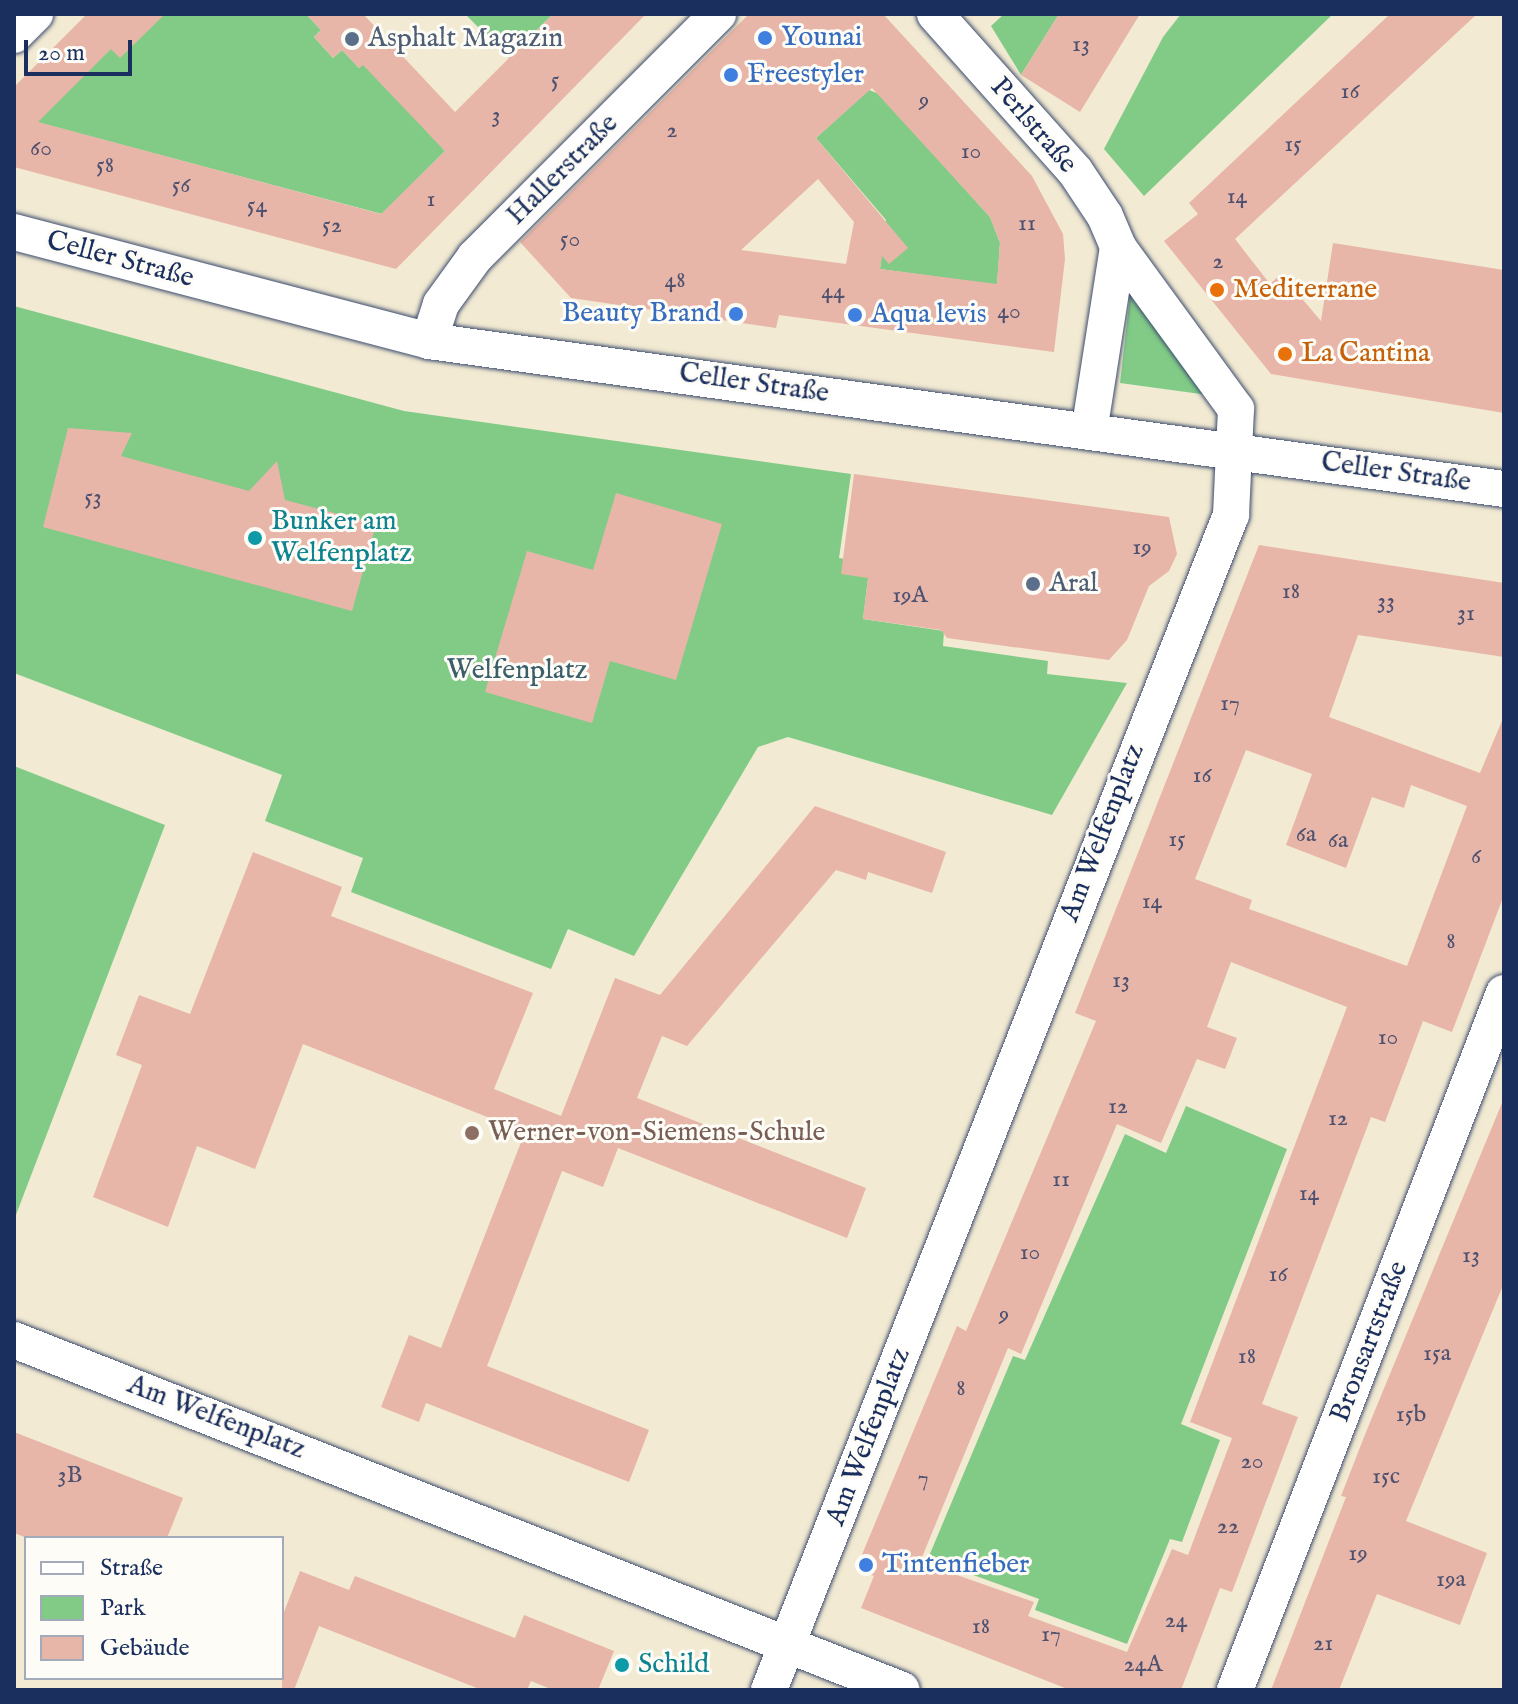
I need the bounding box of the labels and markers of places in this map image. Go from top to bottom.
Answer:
place label: Younai [781,21,862,55]
place label: Asphalt Magazin [368,22,563,56]
marker: Younai [756,29,774,47]
marker: Asphalt Magazin [343,30,361,48]
place label: Freestyler [747,58,864,92]
marker: Freestyler [722,66,740,84]
place label: Mediterrane [1233,273,1377,307]
marker: Mediterrane [1208,281,1226,299]
place label: Beauty Brand [562,297,720,331]
place label: Aqua levis [871,298,987,332]
marker: Beauty Brand [727,305,745,323]
marker: Aqua levis [846,306,864,324]
place label: La Cantina [1301,337,1430,371]
marker: La Cantina [1276,345,1294,363]
place label: Bunker am Welfenplatz [271,505,412,571]
marker: Bunker am Welfenplatz [246,529,264,547]
place label: Aral [1049,567,1098,601]
marker: Aral [1024,575,1042,593]
place label: Werner-von-Siemens-Schule [488,1116,825,1150]
marker: Werner-von-Siemens-Schule [463,1124,481,1142]
place label: Tintenfieber [882,1548,1029,1582]
marker: Tintenfieber [857,1556,875,1574]
place label: Schild [638,1648,709,1682]
marker: Schild [613,1656,631,1674]

